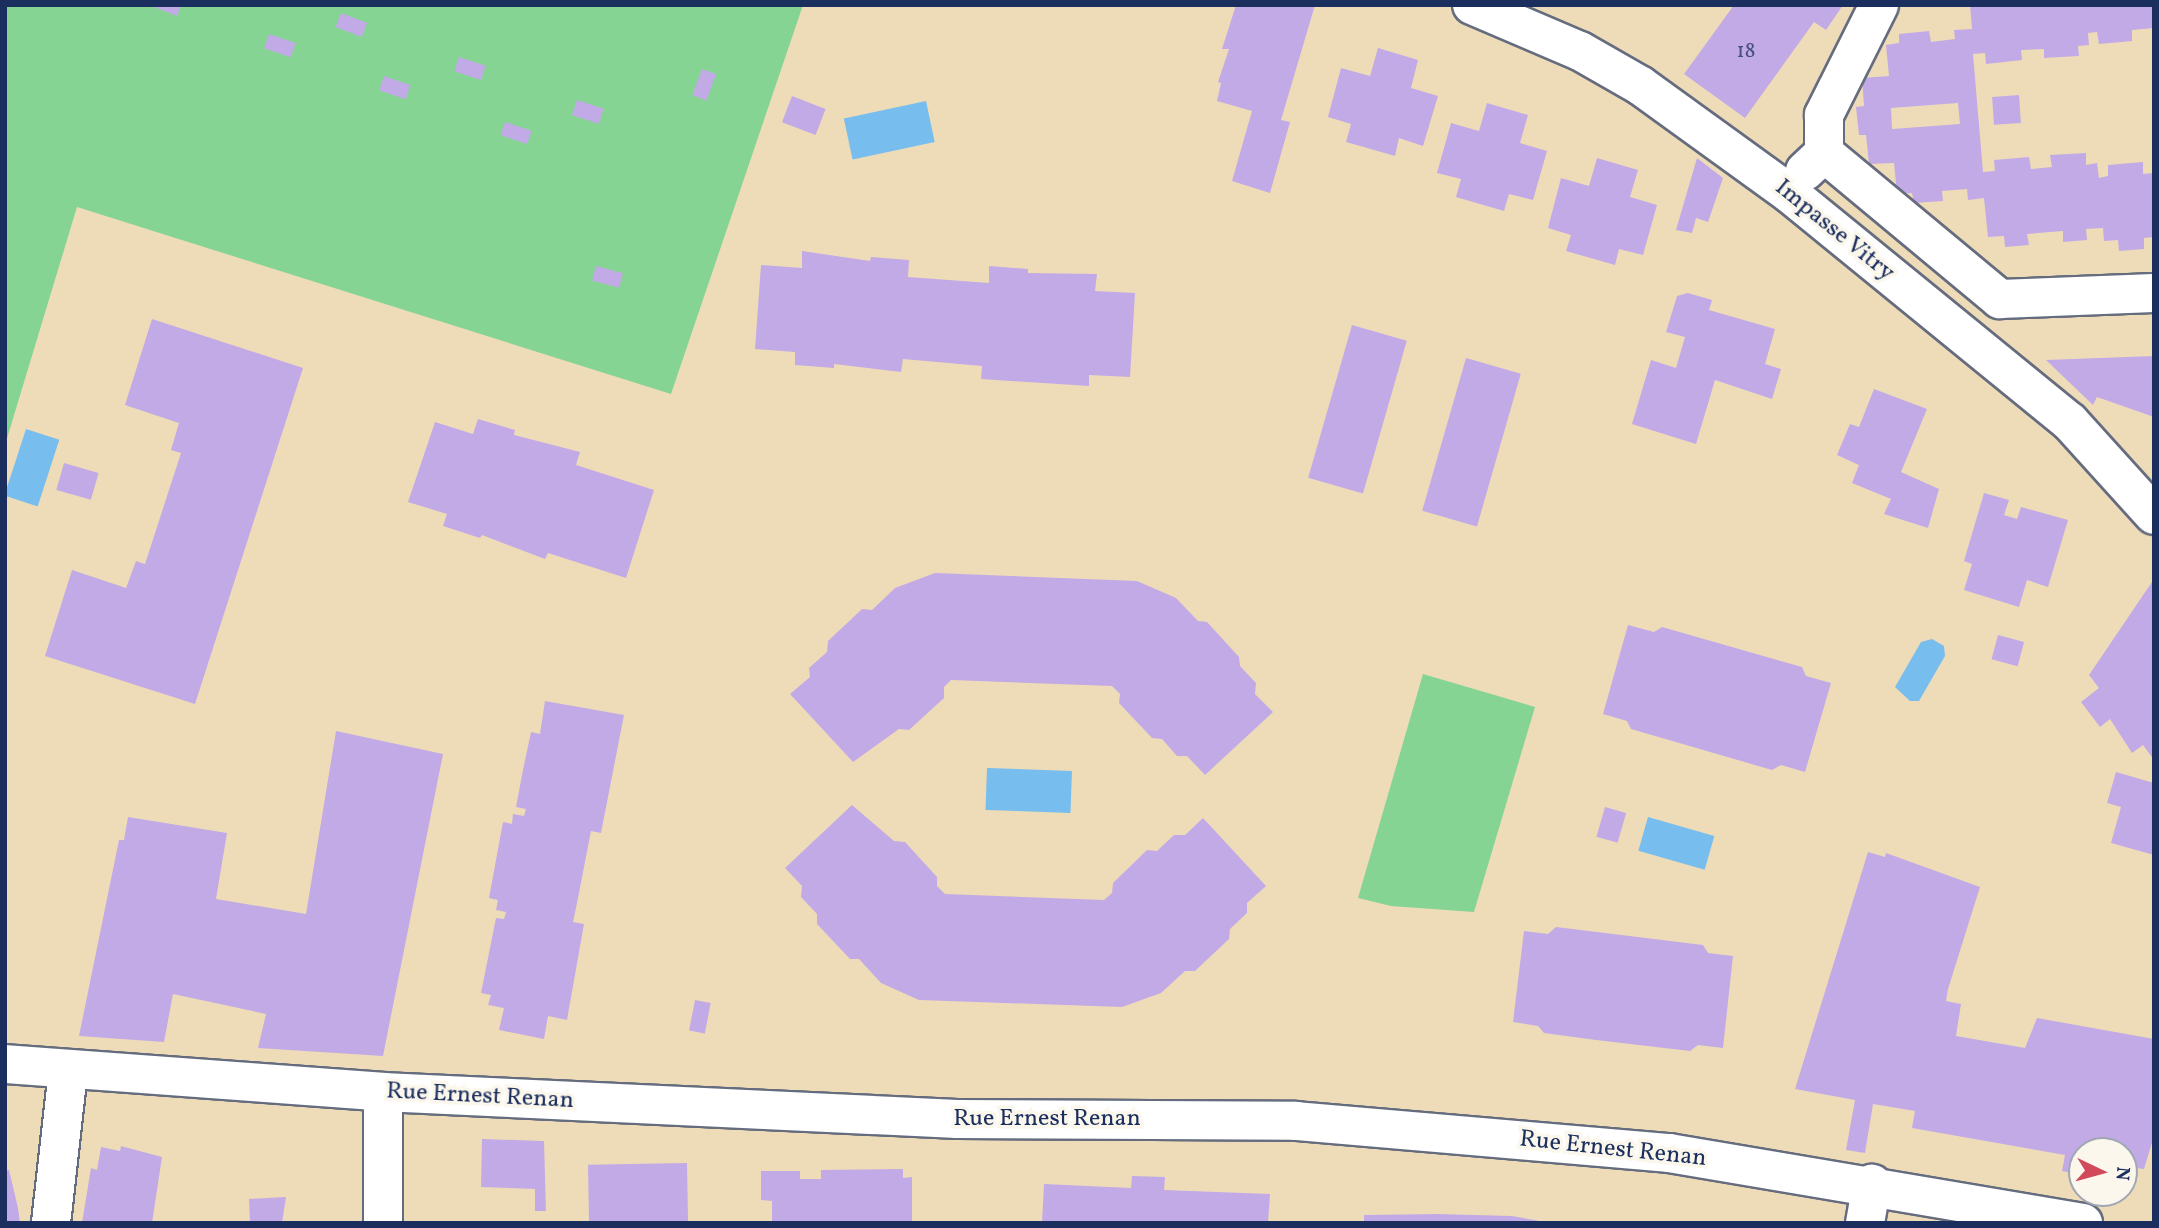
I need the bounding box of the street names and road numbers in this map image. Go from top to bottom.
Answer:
street label: Impasse Vitry [1768,174,1900,288]
street label: Rue Ernest Renan [386,1078,574,1116]
street label: Rue Ernest Renan [953,1106,1141,1134]
street label: Rue Ernest Renan [1518,1126,1708,1174]

